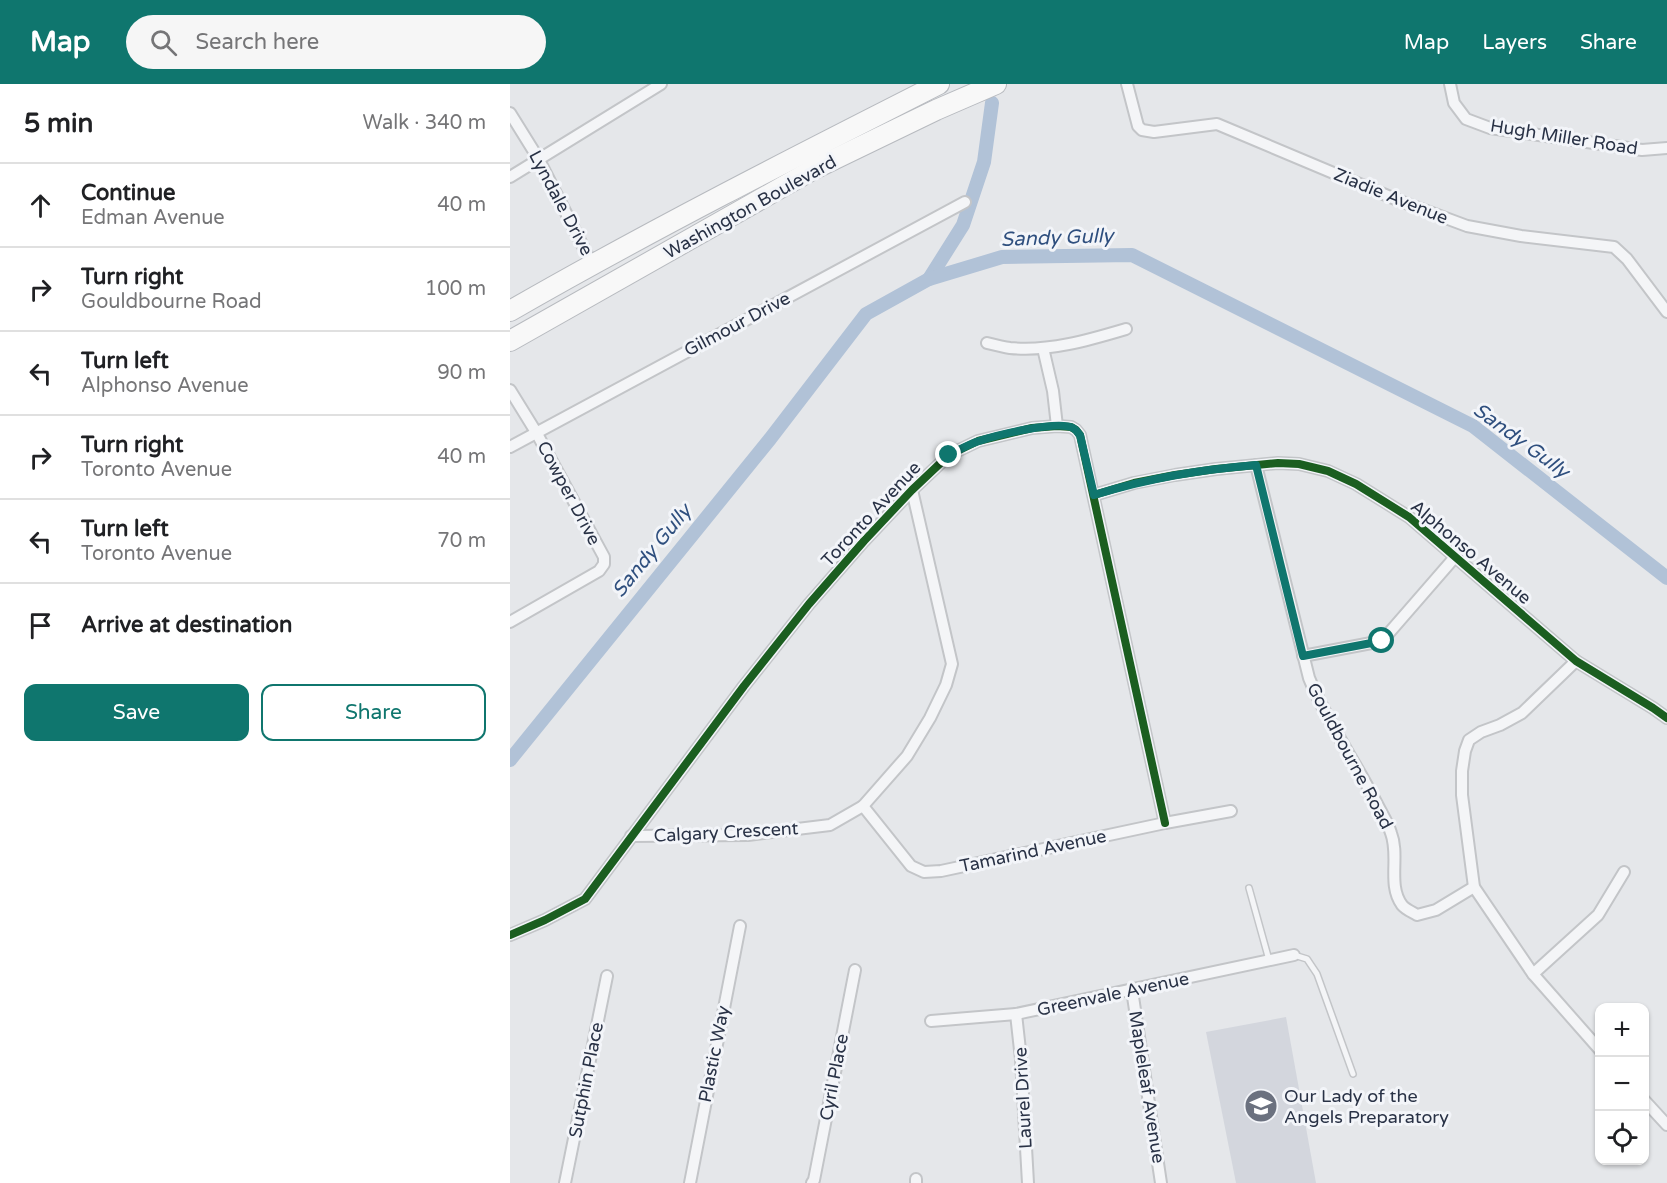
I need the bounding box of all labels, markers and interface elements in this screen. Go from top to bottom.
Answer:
search box [126,15,546,69]
text: Map [30,25,90,59]
icon: search [147,26,180,59]
text: Search here [195,29,319,55]
text: Map [1404,30,1449,55]
text: Layers [1482,30,1547,55]
text: Share [1580,30,1637,55]
text: 5 min [24,108,93,139]
text: Walk · 340 m [363,111,486,135]
street label: Hugh Miller Road [1489,114,1639,160]
street label: Lyndale Drive [524,147,598,259]
street label: Washington Boulevard [660,150,840,264]
street label: Ziadie Avenue [1331,163,1451,229]
text: Continue [81,180,176,206]
icon: ahead [24,189,57,222]
text: 40 m [437,193,486,217]
text: Edman Avenue [81,206,225,230]
water label: Sandy Gully [1000,224,1116,252]
text: Turn right [81,264,183,290]
icon: right [24,273,57,306]
text: 100 m [425,277,486,301]
street label: Gilmour Drive [680,287,794,361]
text: Gouldbourne Road [81,290,262,314]
text: Turn left [81,348,169,374]
icon: left [24,357,57,390]
text: 90 m [437,361,486,385]
text: Alphonso Avenue [81,374,248,398]
water label: Sandy Gully [1469,398,1575,485]
text: Turn right [81,432,183,458]
street label: Cowper Drive [532,437,606,549]
icon: right [24,441,57,474]
route end [935,441,961,467]
text: 40 m [437,445,486,469]
street label: Toronto Avenue [817,457,925,571]
text: Toronto Avenue [81,458,232,482]
street label: Alphonso Avenue [1406,495,1536,609]
water label: Sandy Gully [607,498,698,602]
text: Turn left [81,516,169,542]
icon: left [24,525,57,558]
text: 70 m [437,529,486,553]
text: Toronto Avenue [81,542,232,566]
icon: arrive [24,609,57,642]
text: Arrive at destination [81,612,292,638]
route start [1368,627,1394,653]
street label: Gouldbourne Road [1302,679,1398,833]
button: Save [24,684,249,741]
button: Share [261,684,486,741]
street label: Calgary Crescent [653,817,799,847]
street label: Tamarind Avenue [958,825,1108,877]
street label: Greenvale Avenue [1035,967,1191,1021]
map controls [1595,1003,1649,1165]
button: + [1595,1003,1649,1057]
street label: Plastic Way [694,1004,734,1104]
street label: Mapleleaf Avenue [1124,1009,1170,1165]
street label: Sutphin Place [564,1020,608,1140]
street label: Cyril Place [815,1032,853,1122]
street label: Laurel Drive [1009,1047,1037,1149]
button: − [1595,1057,1649,1111]
place label: Our Lady of the Angels Preparatory [1284,1085,1449,1128]
school or university icon: Our Lady of the Angels Preparatory [1243,1088,1279,1124]
button: locate [1595,1111,1649,1165]

